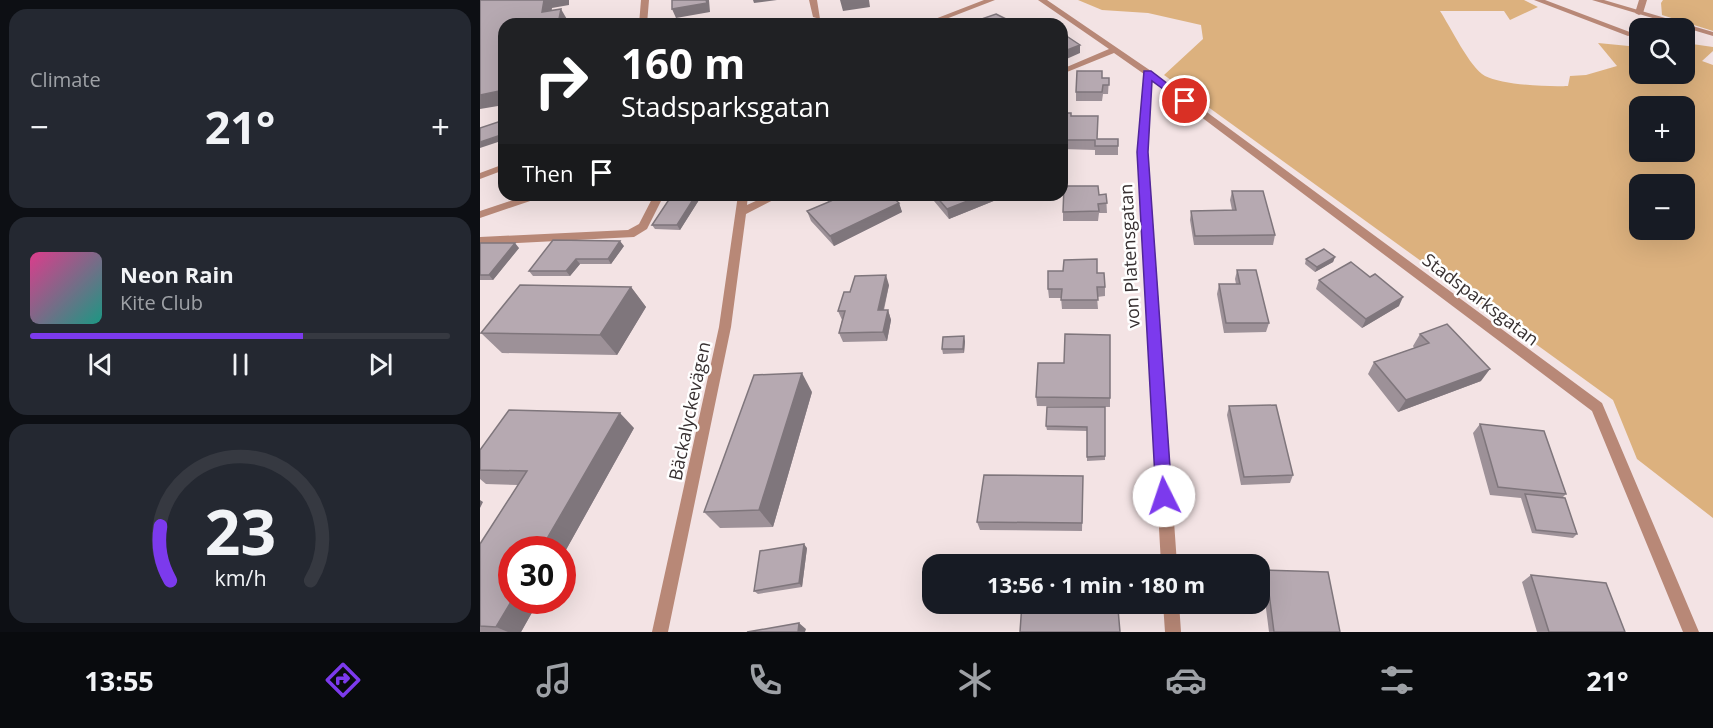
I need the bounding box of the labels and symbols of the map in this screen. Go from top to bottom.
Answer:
pin [1159,75,1210,126]
street label: von Platensgatan [1113,183,1145,329]
street label: Stadsparksgatan [1418,247,1544,351]
street label: Bäckalyckevägen [663,339,715,483]
position arrow [1132,464,1196,528]
speed limit sign: 30 [498,536,576,614]

